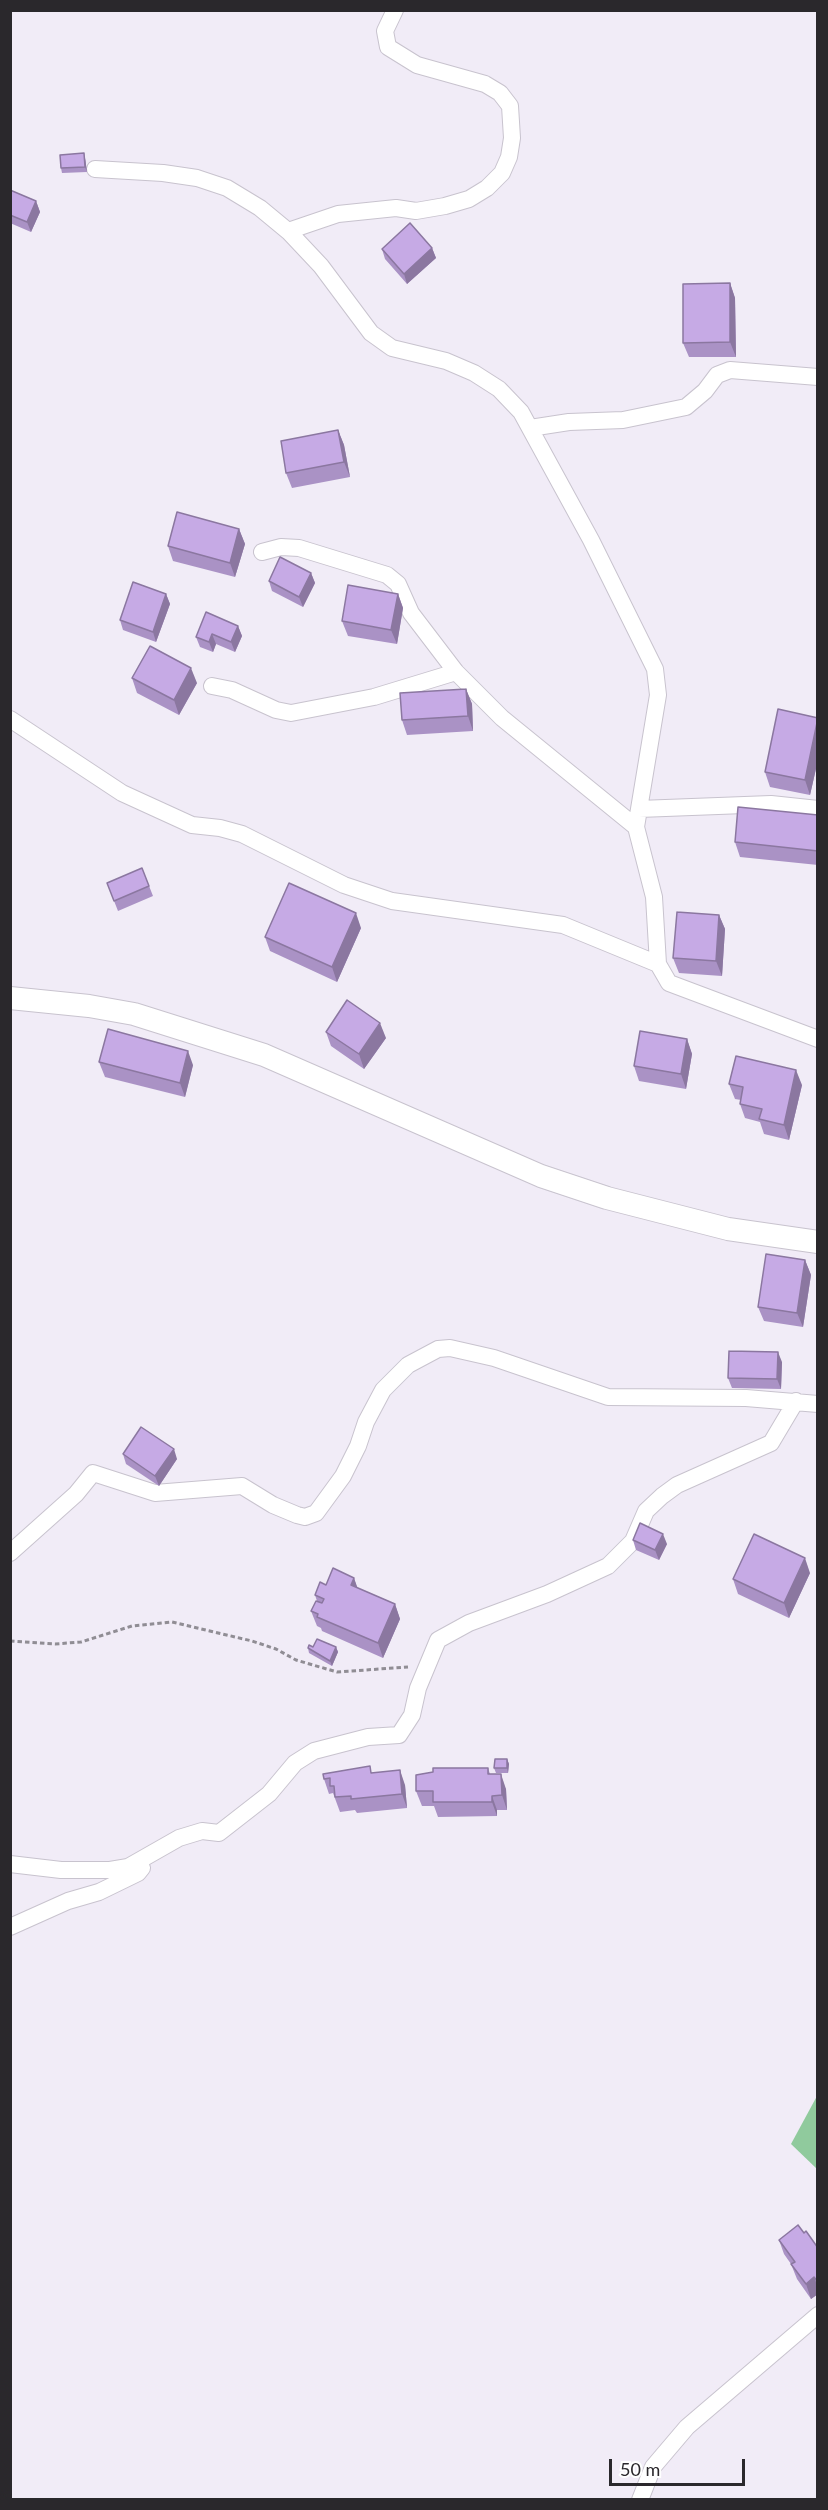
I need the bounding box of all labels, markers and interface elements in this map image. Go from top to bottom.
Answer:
scale bar [612,2447,748,2485]
text: 50 m [620,2458,660,2480]

